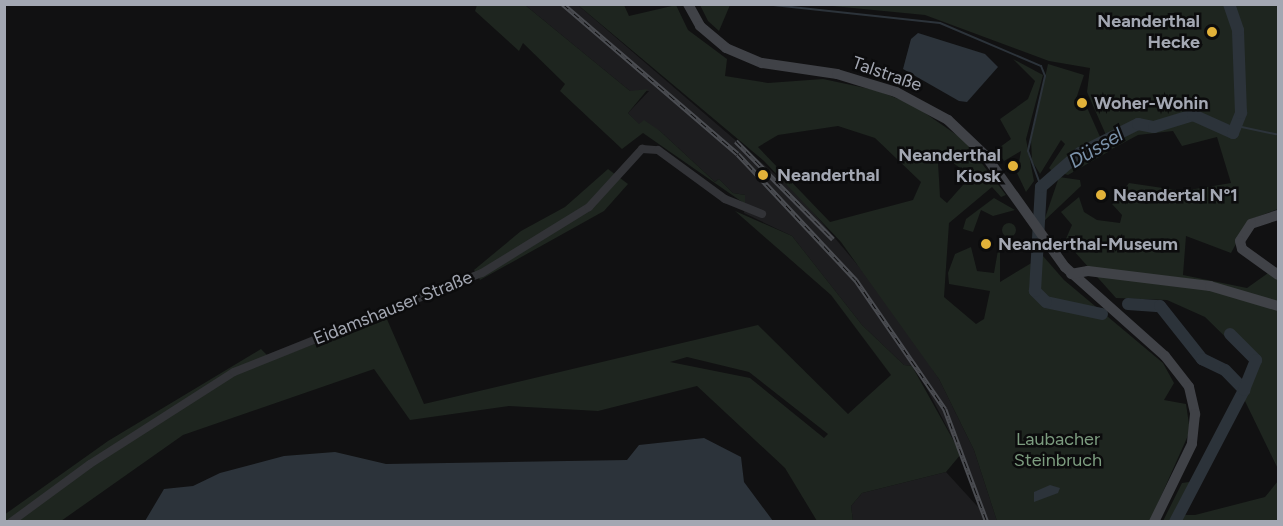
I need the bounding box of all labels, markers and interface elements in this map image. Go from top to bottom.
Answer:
place label: Neanderthal Hecke [1097,11,1200,54]
marker: Neanderthal Hecke [1205,25,1219,39]
street label: Talstraße [849,52,925,96]
place label: Woher-Wohin [1094,92,1208,114]
marker: Woher-Wohin [1075,96,1089,110]
water label: Düssel [1064,122,1128,174]
place label: Neanderthal Kiosk [898,145,1001,188]
marker: Neanderthal Kiosk [1006,159,1020,173]
place label: Neanderthal [777,164,880,186]
marker: Neanderthal [754,166,772,184]
place label: Neandertal N°1 [1113,184,1238,206]
marker: Neandertal N°1 [1094,188,1108,202]
place label: Neanderthal-Museum [998,233,1178,255]
marker: Neanderthal-Museum [979,237,993,251]
street label: Eidamshauser Straße [310,266,476,350]
park label: Laubacher Steinbruch [1014,429,1102,472]

